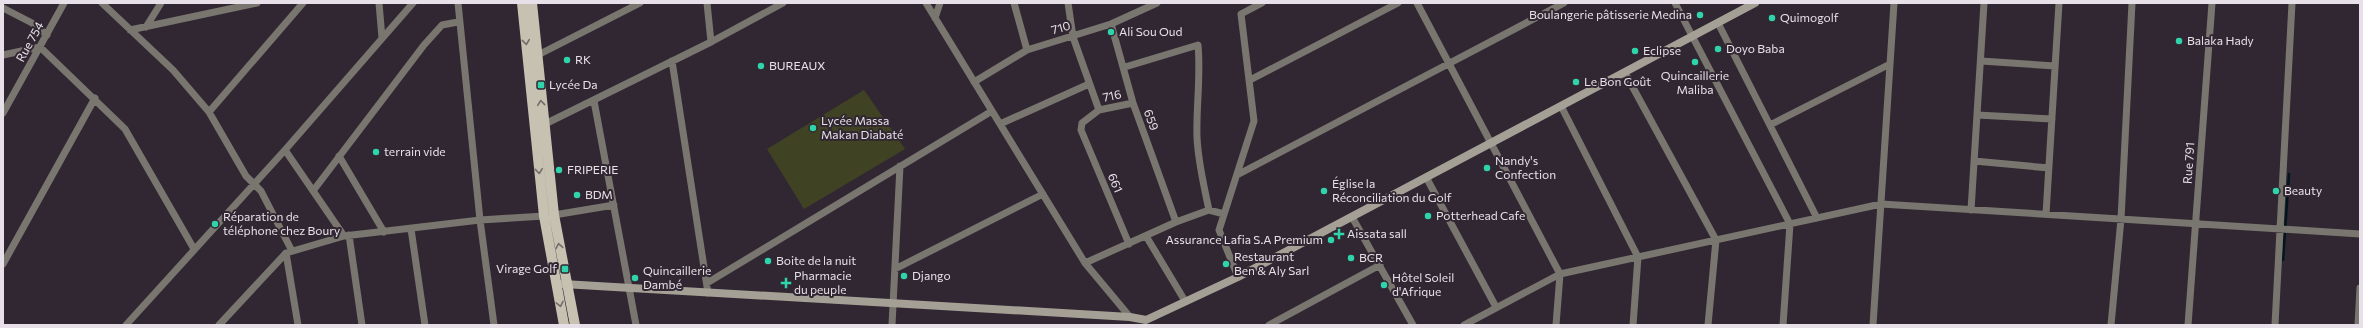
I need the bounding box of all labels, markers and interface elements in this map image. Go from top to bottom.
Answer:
place label: Boulangerie pâtisserie Medina [1529,7,1692,21]
marker: Boulangerie pâtisserie Medina [1695,10,1705,20]
place label: Quimogolf [1780,10,1839,24]
marker: Quimogolf [1767,13,1777,23]
street label: 710 [1050,18,1072,36]
street label: Rue 754 [12,19,46,64]
place label: Ali Sou Oud [1119,24,1182,38]
marker: Ali Sou Oud [1106,27,1116,37]
place label: Balaka Hady [2187,33,2254,47]
marker: Balaka Hady [2174,36,2184,46]
one-way arrow [521,39,530,45]
place label: Doyo Baba [1726,41,1785,55]
place label: Eclipse [1643,43,1681,57]
marker: Doyo Baba [1713,44,1723,54]
marker: Eclipse [1630,46,1640,56]
place label: RK [575,52,591,66]
marker: RK [562,55,572,65]
marker: Quincaillerie Maliba [1690,57,1700,67]
place label: BUREAUX [769,58,826,72]
marker: BUREAUX [756,61,766,71]
place label: Quincaillerie Maliba [1661,68,1729,96]
place label: Le Bon Goût [1584,74,1651,88]
place label: Lycée Da [549,77,598,91]
marker: Le Bon Goût [1571,77,1581,87]
marker: Lycée Da [536,80,546,90]
street label: 716 [1101,86,1122,104]
one-way arrow [537,100,546,106]
street label: 659 [1142,107,1162,132]
place label: Lycée Massa Makan Diabaté [821,113,903,141]
marker: Lycée Massa Makan Diabaté [808,123,818,133]
street label: Rue 791 [2180,141,2196,184]
place label: terrain vide [384,144,446,158]
marker: terrain vide [371,147,381,157]
place label: Nandy's Confection [1495,153,1556,181]
place label: FRIPERIE [567,162,618,176]
marker: Nandy's Confection [1482,163,1492,173]
marker: FRIPERIE [554,165,564,175]
one-way arrow [534,168,543,174]
street label: 661 [1106,171,1126,194]
place label: Église la Réconciliation du Golf [1332,176,1452,204]
place label: Beauty [2284,183,2322,197]
marker: Église la Réconciliation du Golf [1319,186,1329,196]
marker: Beauty [2271,186,2281,196]
place label: BDM [585,187,613,201]
marker: BDM [572,190,582,200]
place label: Potterhead Cafe [1436,208,1525,222]
place label: Réparation de téléphone chez Boury [223,209,340,237]
marker: Potterhead Cafe [1423,211,1433,221]
marker: Réparation de téléphone chez Boury [210,219,220,229]
place label: Aissata sall [1347,226,1407,240]
marker: Aissata sall [1334,229,1344,239]
place label: Assurance Lafia S.A Premium [1166,232,1323,246]
marker: Assurance Lafia S.A Premium [1326,235,1336,245]
one-way arrow [556,243,564,249]
place label: Restaurant Ben & Aly Sarl [1234,249,1309,277]
place label: BCR [1359,250,1383,264]
place label: Boite de la nuit [776,253,856,267]
marker: BCR [1346,253,1356,263]
marker: Boite de la nuit [763,256,773,266]
marker: Restaurant Ben & Aly Sarl [1221,259,1231,269]
place label: Virage Golf [496,261,557,275]
place label: Quincaillerie Dambé [643,263,711,291]
marker: Virage Golf [560,264,570,274]
place label: Pharmacie du peuple [794,268,852,296]
place label: Django [912,268,951,282]
place label: Hôtel Soleil d'Afrique [1392,270,1454,298]
marker: Django [899,271,909,281]
marker: Quincaillerie Dambé [630,273,640,283]
marker: Pharmacie du peuple [781,278,791,288]
marker: Hôtel Soleil d'Afrique [1379,280,1389,290]
one-way arrow [556,301,564,307]

